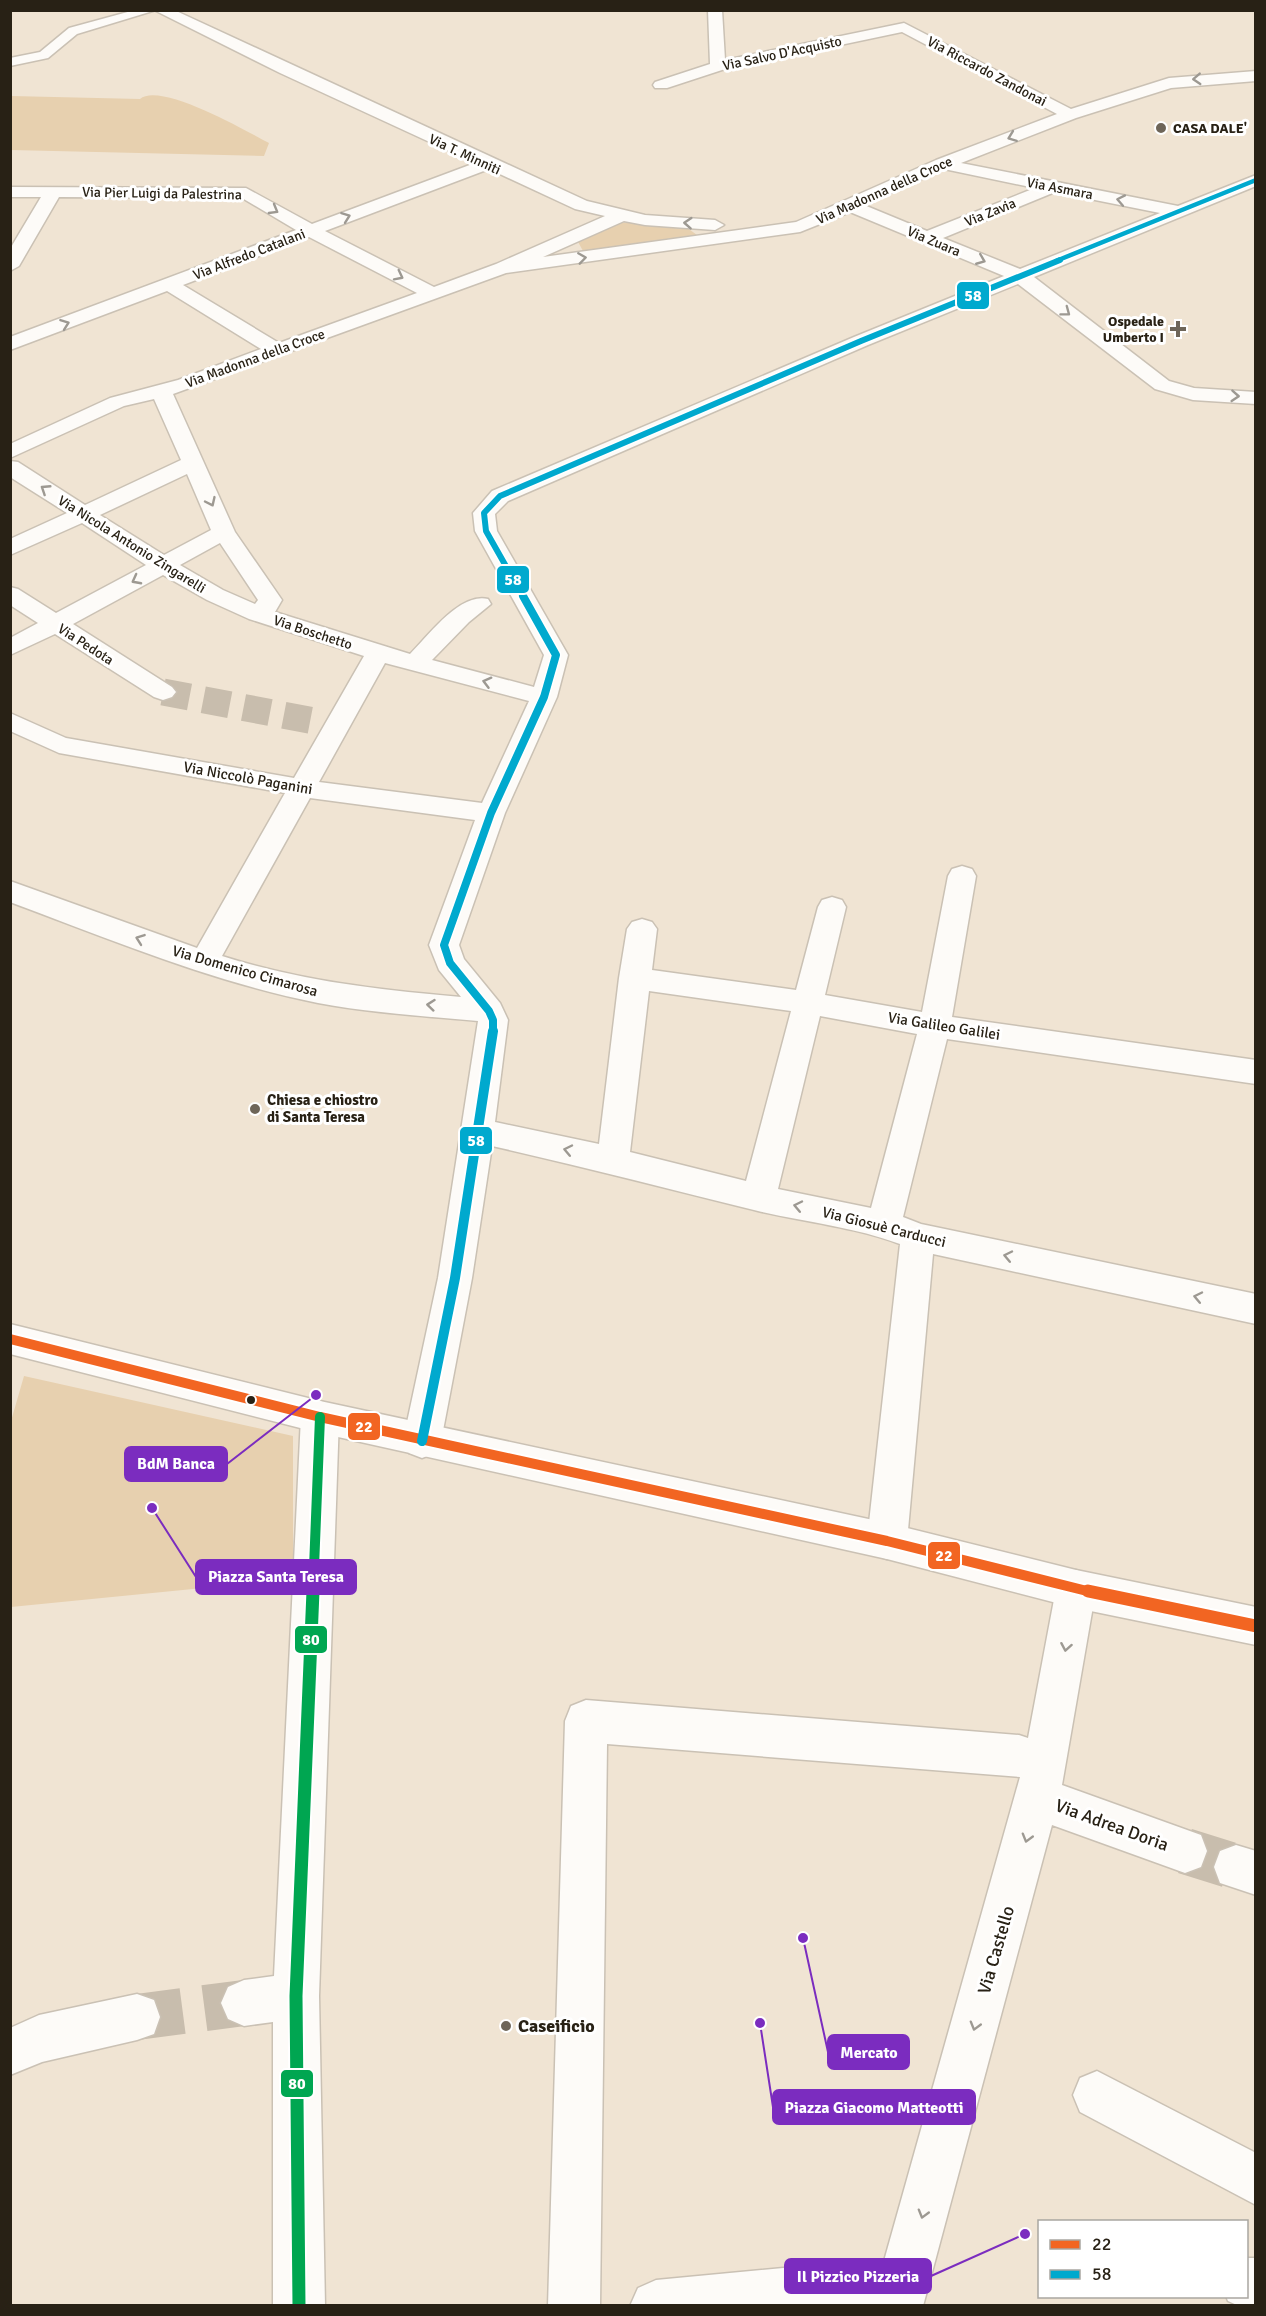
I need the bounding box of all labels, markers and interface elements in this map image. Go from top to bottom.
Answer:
street label: Via Salvo D'Acquisto [721,33,843,74]
street label: Via Riccardo Zandonai [924,33,1049,110]
one-way arrow [1193,73,1202,86]
place label: CASA DALE' [1173,120,1247,137]
marker: CASA DALE' [1154,121,1168,135]
street label: Via T. Minniti [426,130,503,179]
one-way arrow [1007,130,1017,143]
street label: Via Madonna della Croce [813,153,955,228]
street label: Via Asmara [1025,174,1094,203]
street label: Via Pier Luigi da Palestrina [82,184,242,203]
one-way arrow [1116,194,1126,207]
street label: Via Zavia [962,195,1018,230]
one-way arrow [268,202,278,214]
one-way arrow [340,211,350,224]
one-way arrow [684,217,693,230]
street label: Via Zuara [905,223,963,260]
street label: Via Alfredo Catalani [191,225,308,284]
one-way arrow [577,252,586,264]
one-way arrow [974,253,985,265]
one-way arrow [392,269,403,280]
line badge: 58 [956,281,990,310]
text: 58 [964,286,982,306]
one-way arrow [1060,304,1071,315]
place label: Ospedale Umberto I [1103,313,1164,346]
one-way arrow [59,318,70,331]
marker: Ospedale Umberto I [1169,320,1187,338]
street label: Via Madonna della Croce [183,325,327,392]
one-way arrow [1231,390,1240,403]
one-way arrow [41,485,51,497]
street label: Via Nicola Antonio Zingarelli [55,492,209,597]
one-way arrow [203,496,215,507]
line badge: 58 [496,565,530,594]
text: 58 [504,570,522,590]
one-way arrow [132,573,142,584]
street label: Via Boschetto [271,612,355,653]
street label: Via Pedota [55,620,117,669]
one-way arrow [482,677,493,689]
street label: Via Niccolò Paganini [182,758,314,798]
one-way arrow [135,933,146,946]
street label: Via Domenico Cimarosa [170,942,320,1000]
one-way arrow [426,999,436,1012]
street label: Via Galileo Galilei [887,1008,1001,1044]
place label: Chiesa e chiostro di Santa Teresa [267,1091,378,1126]
marker: Chiesa e chiostro di Santa Teresa [248,1102,262,1116]
line badge: 58 [459,1126,493,1155]
text: 58 [467,1131,485,1151]
one-way arrow [563,1144,573,1157]
one-way arrow [793,1200,803,1213]
street label: Via Giosuè Carducci [820,1203,948,1251]
one-way arrow [1003,1250,1013,1263]
one-way arrow [1194,1291,1204,1304]
unlabelled marker [245,1394,257,1406]
line badge: 22 [347,1412,381,1441]
text: 22 [355,1417,373,1437]
callout: BdM Banca [125,1447,227,1481]
text: BdM Banca [137,1454,215,1474]
line badge: 22 [927,1541,961,1570]
text: 22 [935,1546,953,1566]
callout: Piazza Santa Teresa [196,1560,356,1594]
text: Piazza Santa Teresa [208,1567,344,1587]
line badge: 80 [294,1625,328,1654]
text: 80 [302,1630,320,1650]
one-way arrow [1060,1642,1073,1652]
street label: Via Adrea Doria [1052,1794,1172,1856]
one-way arrow [1022,1832,1034,1843]
street label: Via Castello [973,1903,1019,1997]
place label: Caseificio [518,2015,595,2037]
marker: Caseificio [499,2019,513,2033]
one-way arrow [970,2020,982,2031]
callout: Mercato [828,2035,909,2069]
text: Mercato [840,2043,898,2063]
line badge: 80 [280,2069,314,2098]
text: 80 [288,2074,306,2094]
callout: Piazza Giacomo Matteotti [773,2090,975,2124]
text: Piazza Giacomo Matteotti [785,2098,963,2118]
one-way arrow [917,2208,930,2218]
legend [1038,2220,1248,2298]
text: 22 [1092,2233,1111,2255]
callout: Il Pizzico Pizzeria [785,2259,931,2293]
text: 58 [1092,2263,1111,2285]
text: Il Pizzico Pizzeria [797,2267,919,2287]

